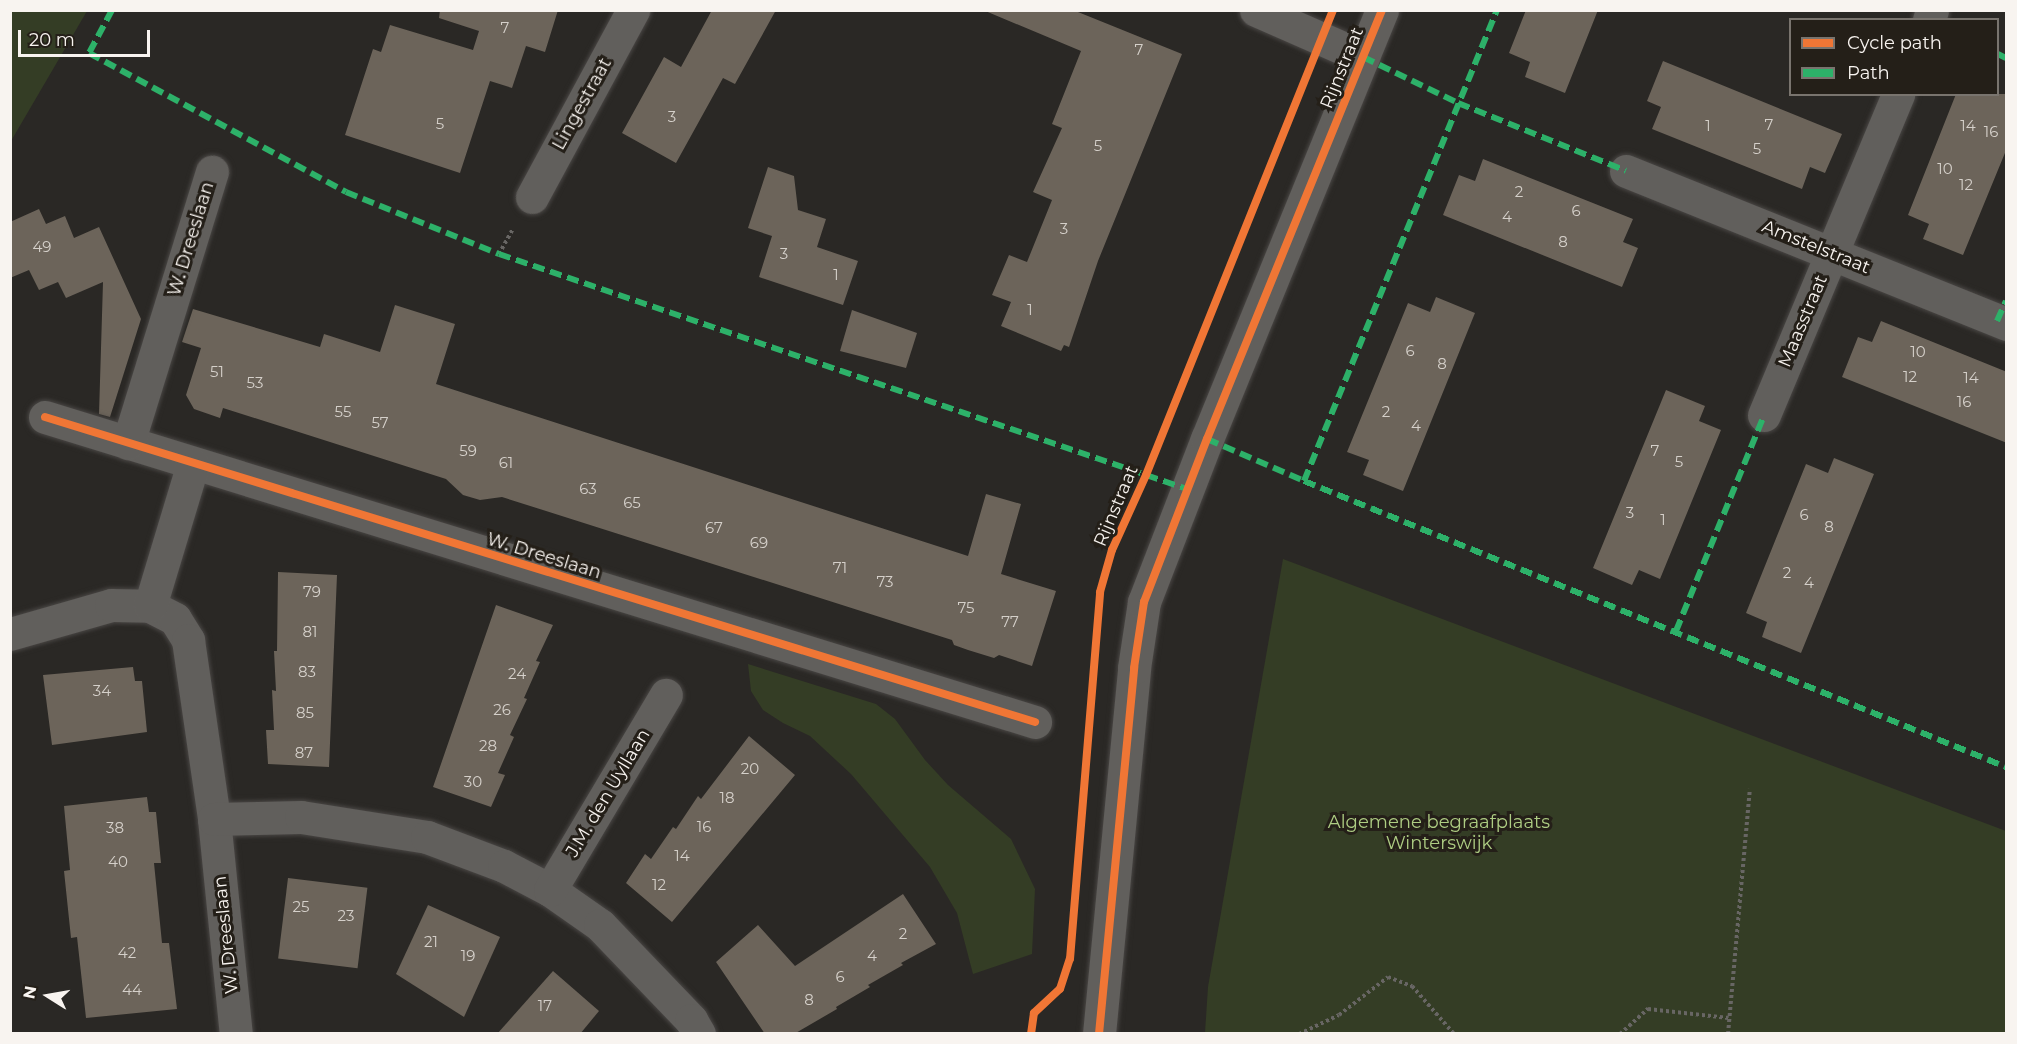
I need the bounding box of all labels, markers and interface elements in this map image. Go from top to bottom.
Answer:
scale bar [21,18,153,56]
legend [1789,18,1999,96]
house number: 7 [501,19,509,37]
street label: Rijnstraat [1316,24,1368,112]
text: 20 m [29,29,75,51]
text: Cycle path [1847,32,1942,54]
house number: 7 [1135,41,1143,59]
street label: Lingestraat [548,54,616,154]
text: Path [1847,62,1890,84]
house number: 3 [668,108,676,126]
house number: 5 [436,115,444,133]
house number: 7 [1765,116,1773,134]
house number: 1 [1705,117,1711,135]
house number: 14 [1960,117,1976,135]
house number: 16 [1984,123,1998,141]
house number: 5 [1094,137,1102,155]
house number: 5 [1753,140,1761,158]
house number: 10 [1937,160,1953,178]
house number: 12 [1959,176,1973,194]
street label: W. Dreeslaan [163,179,219,299]
house number: 2 [1515,183,1523,201]
house number: 6 [1571,202,1581,220]
house number: 4 [1502,208,1512,226]
street label: Amstelstraat [1759,216,1873,278]
house number: 3 [1060,220,1068,238]
house number: 8 [1558,233,1568,251]
house number: 49 [33,238,51,256]
house number: 3 [780,245,788,263]
house number: 1 [833,266,839,284]
street label: Maasstraat [1774,272,1832,370]
house number: 1 [1027,301,1033,319]
house number: 6 [1405,342,1415,360]
house number: 10 [1910,343,1926,361]
house number: 8 [1437,355,1447,373]
house number: 51 [210,363,224,381]
house number: 12 [1903,368,1917,386]
house number: 14 [1963,369,1979,387]
house number: 53 [247,374,263,392]
house number: 16 [1957,393,1971,411]
house number: 55 [335,403,351,421]
house number: 2 [1382,403,1390,421]
house number: 57 [371,414,389,432]
house number: 4 [1411,417,1421,435]
house number: 59 [459,442,477,460]
house number: 7 [1651,442,1659,460]
house number: 5 [1675,453,1683,471]
house number: 61 [499,454,513,472]
street label: Rijnstraat [1089,462,1143,550]
house number: 63 [579,480,597,498]
house number: 65 [623,494,641,512]
house number: 3 [1626,504,1634,522]
house number: 6 [1799,506,1809,524]
house number: 1 [1660,511,1666,529]
house number: 8 [1824,518,1834,536]
house number: 67 [705,519,723,537]
street label: W. Dreeslaan [484,528,604,584]
house number: 69 [750,534,768,552]
house number: 71 [833,559,847,577]
house number: 2 [1783,564,1791,582]
house number: 73 [876,573,894,591]
house number: 4 [1804,574,1814,592]
house number: 79 [303,583,321,601]
house number: 75 [957,599,975,617]
house number: 77 [1001,613,1019,631]
house number: 81 [303,623,317,641]
house number: 83 [298,663,316,681]
house number: 24 [508,665,526,683]
house number: 34 [93,682,111,700]
house number: 26 [493,701,511,719]
house number: 85 [296,704,314,722]
street label: J.M. den Uyllaan [561,725,655,861]
house number: 28 [479,737,497,755]
house number: 87 [295,744,313,762]
house number: 20 [741,760,759,778]
house number: 30 [464,773,482,791]
house number: 18 [720,789,734,807]
park label: Algemene begraafplaats Winterswijk [1328,812,1550,854]
house number: 16 [697,818,711,836]
house number: 38 [106,819,124,837]
house number: 14 [674,847,690,865]
house number: 40 [108,853,128,871]
street label: W. Dreeslaan [209,875,243,995]
house number: 12 [652,876,666,894]
house number: 25 [292,898,310,916]
house number: 23 [338,907,354,925]
house number: 2 [899,925,907,943]
house number: 21 [424,933,438,951]
house number: 42 [118,944,136,962]
house number: 19 [461,947,475,965]
house number: 4 [867,947,877,965]
north arrow [18,966,78,1026]
house number: 6 [835,968,845,986]
house number: 44 [122,981,142,999]
text: N [19,984,40,1001]
house number: 8 [804,991,814,1009]
house number: 17 [538,997,552,1015]

